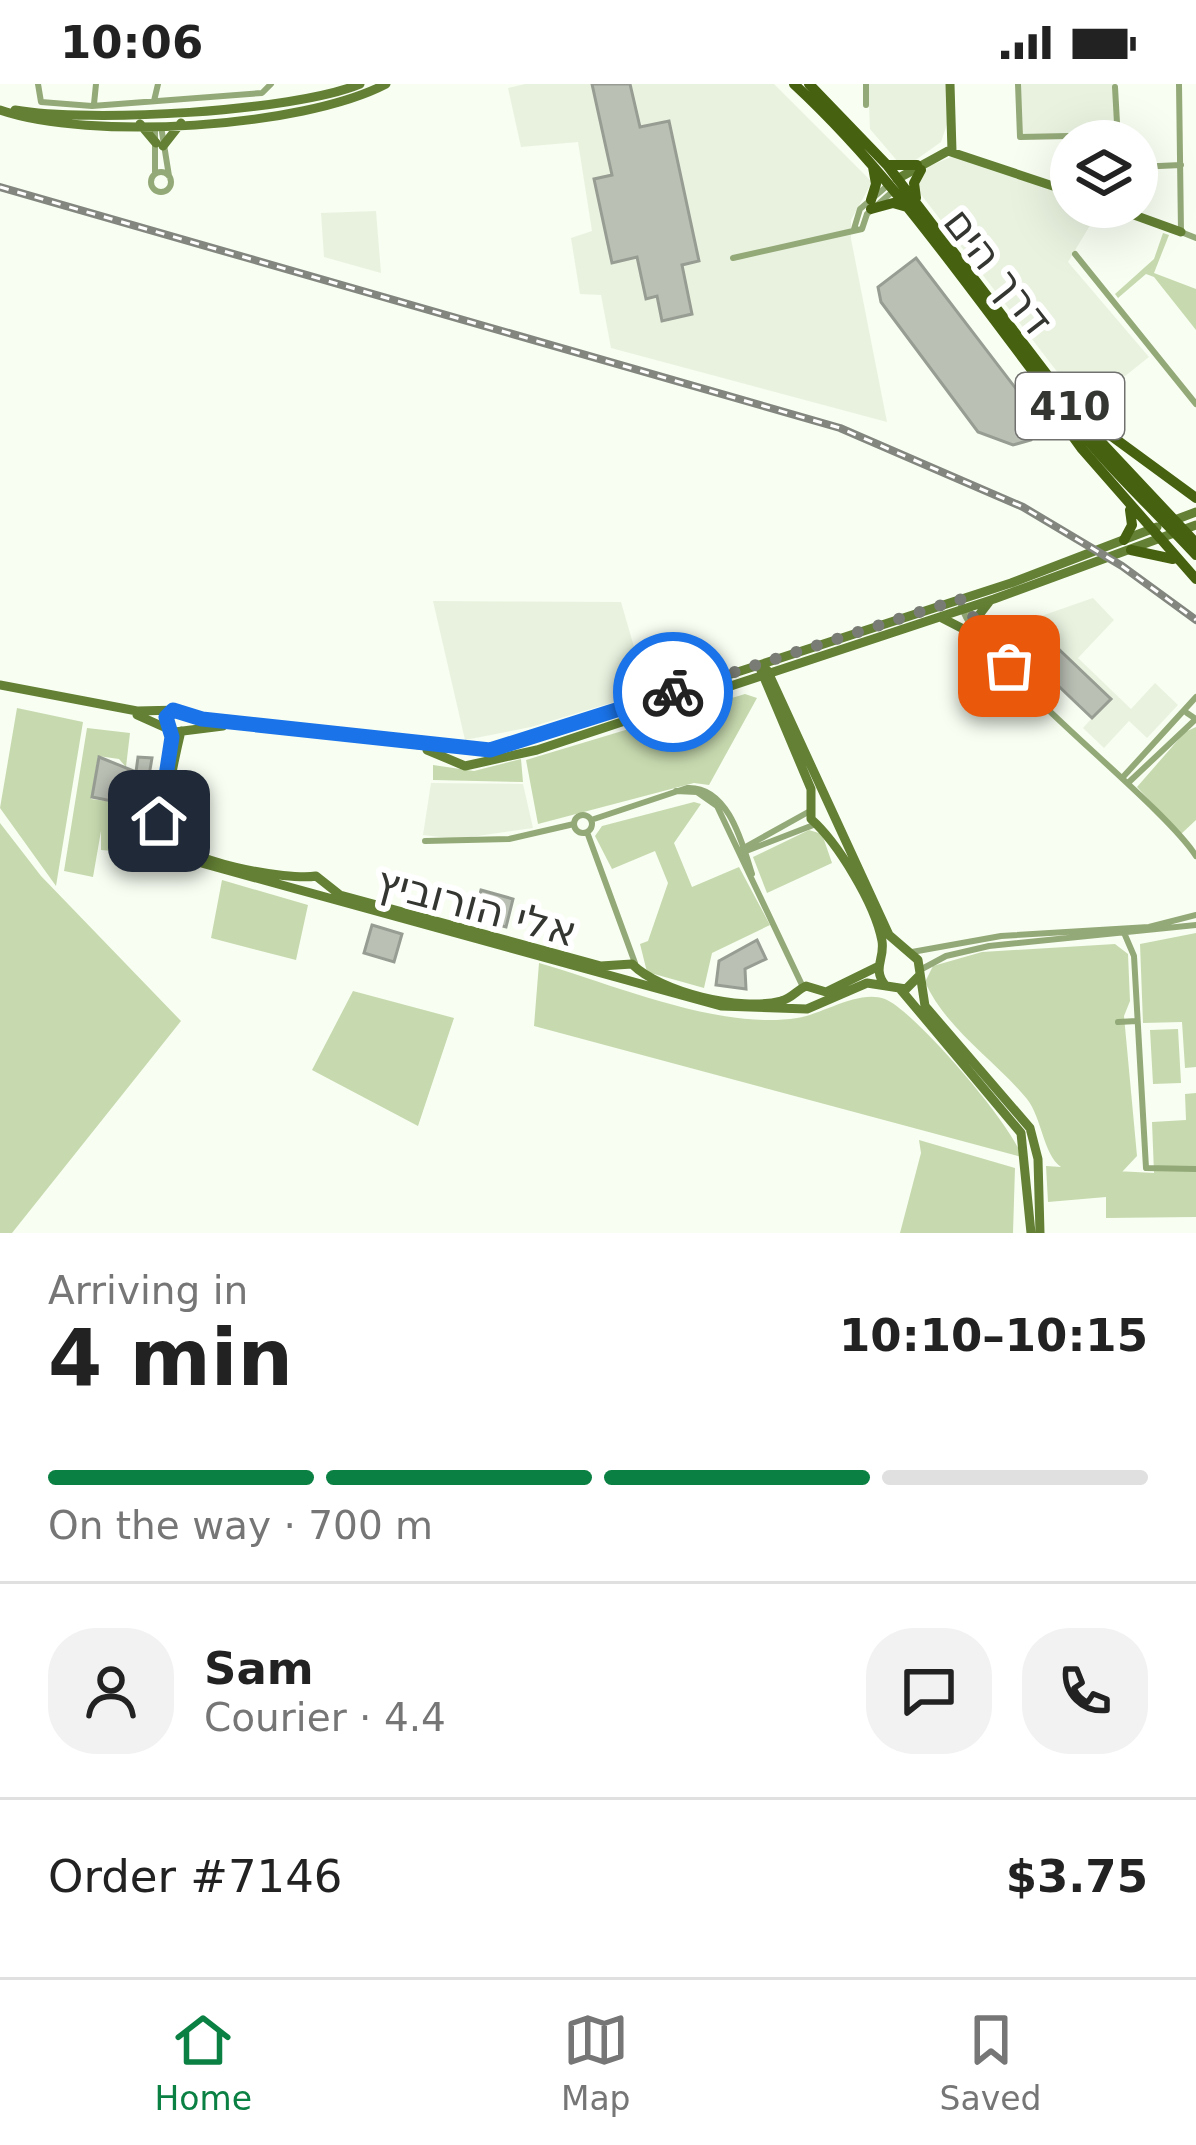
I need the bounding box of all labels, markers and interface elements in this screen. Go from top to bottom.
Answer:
text: 10:06 [60,16,203,69]
map controls [1050,120,1158,228]
button: layers [1050,120,1158,228]
street label: דרך הים [934,198,1063,344]
road number: 410 [1016,373,1124,439]
pin [958,615,1060,717]
courier [613,632,733,752]
icon: bag [976,633,1042,699]
icon: bike [640,659,706,725]
pin [108,770,210,872]
icon: home [126,788,192,854]
street label: אלי הורוביץ [371,856,582,957]
text: Arriving in [48,1268,248,1313]
text: 10:10–10:15 [839,1309,1148,1362]
text: 4 min [48,1313,293,1403]
text: On the way · 700 m [48,1503,433,1548]
button: person [48,1628,174,1754]
button: chat [866,1628,992,1754]
button: phone [1022,1628,1148,1754]
text: Sam [204,1642,314,1695]
text: Courier · 4.4 [204,1695,446,1740]
text: Order #7146 [48,1850,342,1903]
text: $3.75 [1006,1850,1148,1903]
tab: Home [154,2007,252,2118]
tab: Map [561,2007,631,2118]
tab: Saved [940,2007,1041,2118]

